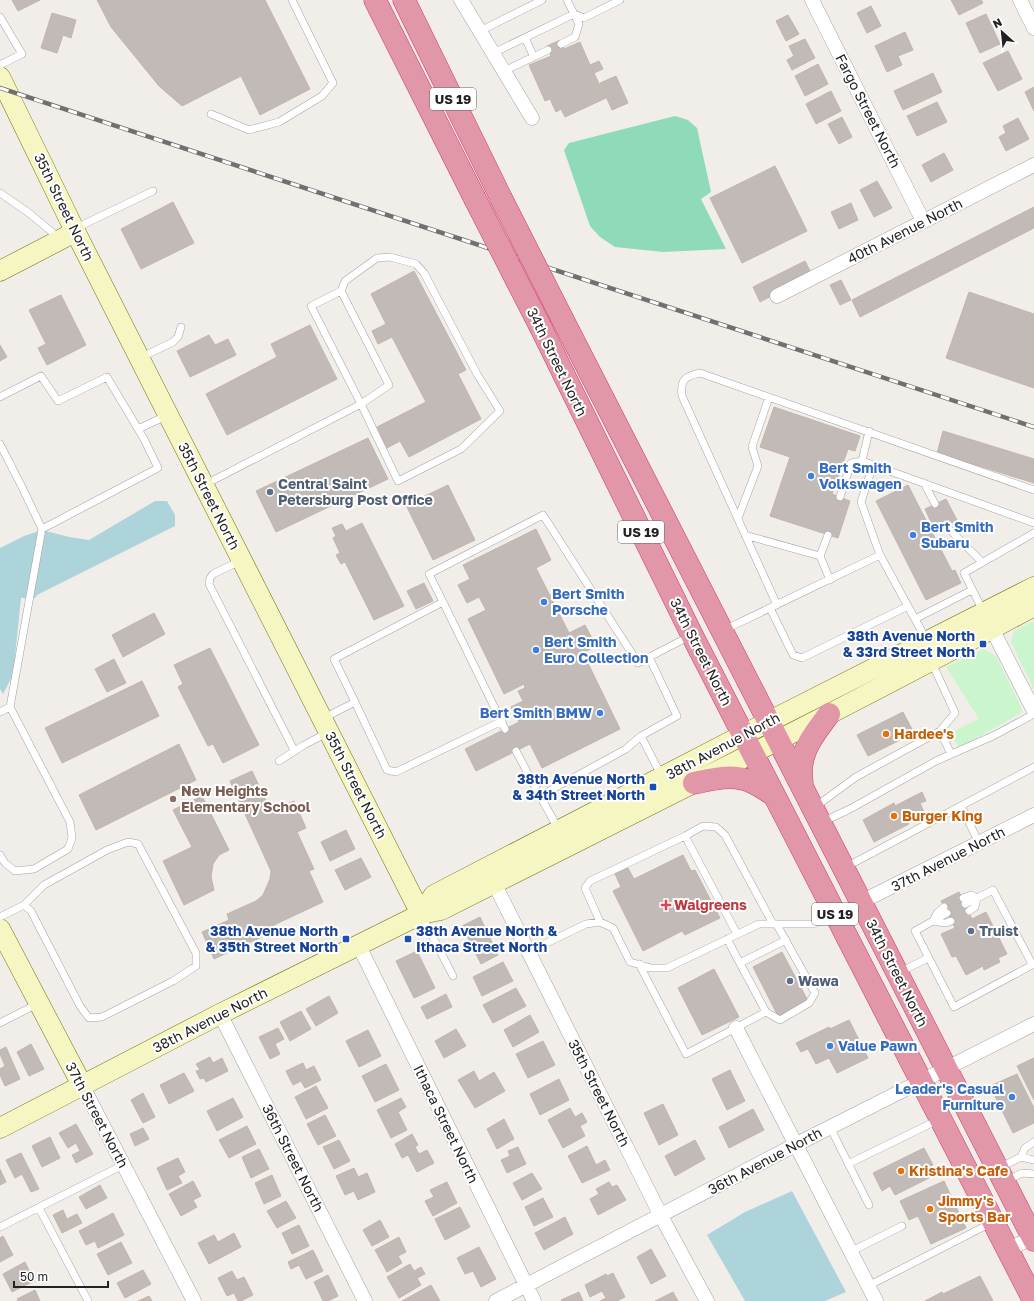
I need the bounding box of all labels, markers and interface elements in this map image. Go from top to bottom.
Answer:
north arrow [982,12,1022,52]
text: N [991,15,1004,30]
street label: Fargo Street North [832,51,905,171]
road number: US 19 [430,88,476,110]
street label: 35th Street North [31,150,98,264]
street label: 40th Avenue North [844,194,965,267]
street label: 34th Street North [524,305,591,419]
street label: 35th Street North [175,439,244,552]
place label: Bert Smith Volkswagen [819,459,902,492]
marker: Bert Smith Volkswagen [806,471,816,481]
place label: Central Saint Petersburg Post Office [278,475,433,508]
marker: Central Saint Petersburg Post Office [265,487,275,497]
place label: Bert Smith Subaru [921,518,994,551]
road number: US 19 [618,521,664,543]
marker: Bert Smith Subaru [908,530,918,540]
place label: Bert Smith Porsche [552,585,625,618]
street label: 34th Street North [667,595,736,708]
marker: Bert Smith Porsche [539,597,549,607]
place label: 38th Avenue North & 33rd Street North [843,627,975,660]
place label: Bert Smith Euro Collection [544,633,648,666]
marker: 38th Avenue North & 33rd Street North [978,639,988,649]
marker: Bert Smith Euro Collection [531,645,541,655]
place label: Bert Smith BMW [480,704,592,721]
marker: Bert Smith BMW [595,708,605,718]
street label: 38th Avenue North [663,708,783,783]
place label: Hardee's [894,725,954,742]
street label: 35th Street North [322,728,391,841]
marker: Hardee's [881,729,891,739]
place label: 38th Avenue North & 34th Street North [512,770,645,803]
place label: New Heights Elementary School [181,782,311,815]
marker: 38th Avenue North & 34th Street North [648,782,658,792]
marker: New Heights Elementary School [168,794,178,804]
place label: Burger King [902,807,982,824]
marker: Burger King [889,811,899,821]
street label: 37th Avenue North [888,823,1007,895]
place label: Walgreens [674,896,747,913]
marker: Walgreens [661,900,671,910]
road number: US 19 [812,903,858,925]
street label: 34th Street North [863,916,932,1029]
place label: 38th Avenue North & 35th Street North [205,922,338,955]
place label: 38th Avenue North & Ithaca Street North [416,922,558,955]
place label: Truist [979,922,1019,939]
marker: Truist [966,926,976,936]
marker: 38th Avenue North & 35th Street North [341,934,351,944]
marker: 38th Avenue North & Ithaca Street North [403,934,413,944]
place label: Wawa [798,972,839,989]
marker: Wawa [785,976,795,986]
street label: 38th Avenue North [150,983,270,1056]
street label: 35th Street North [565,1036,634,1149]
place label: Value Pawn [838,1037,917,1054]
marker: Value Pawn [825,1041,835,1051]
street label: 37th Street North [62,1059,132,1171]
street label: Ithaca Street North [410,1062,482,1186]
place label: Leader's Casual Furniture [895,1080,1004,1113]
marker: Leader's Casual Furniture [1007,1092,1017,1102]
street label: 36th Street North [259,1101,328,1214]
street label: 36th Avenue North [705,1123,825,1198]
place label: Kristina's Cafe [909,1162,1008,1179]
marker: Kristina's Cafe [896,1166,906,1176]
place label: Jimmy's Sports Bar [938,1192,1011,1225]
marker: Jimmy's Sports Bar [925,1204,935,1214]
scale bar [14,1263,108,1289]
text: 50 m [20,1269,48,1284]

